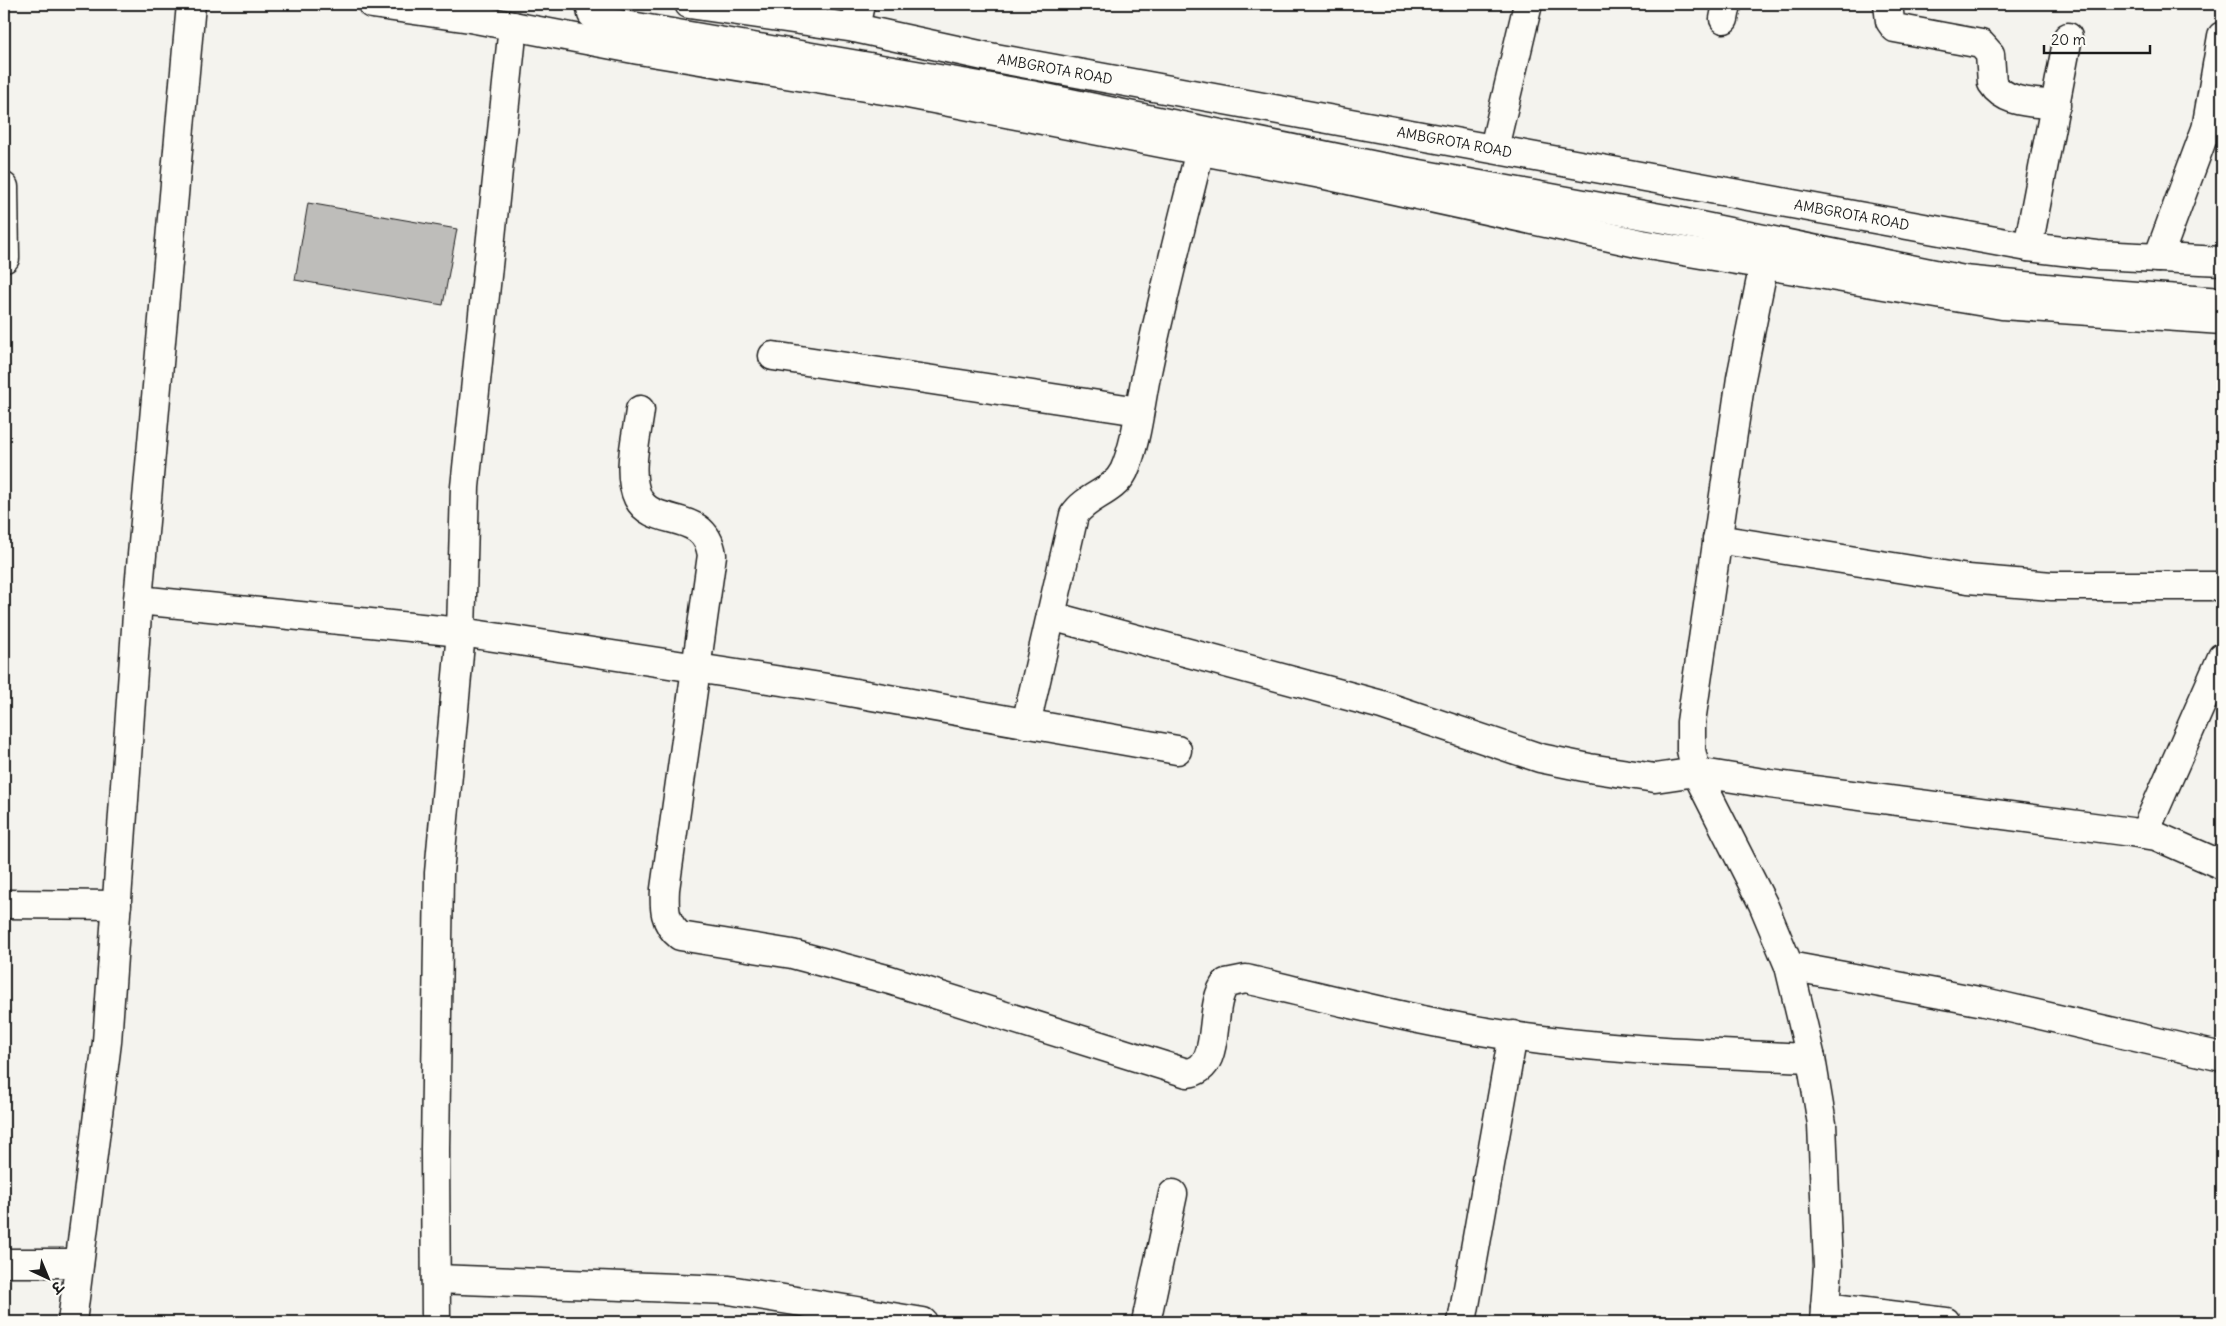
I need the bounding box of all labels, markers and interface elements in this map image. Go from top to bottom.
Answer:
scale bar [2044,22,2150,54]
text: 20 m [2051,30,2086,49]
street label: AMBGROTA ROAD [996,50,1114,88]
street label: AMBGROTA ROAD [1395,123,1514,161]
street label: AMBGROTA ROAD [1793,195,1911,234]
north arrow [22,1254,72,1304]
text: उ [46,1276,68,1298]

